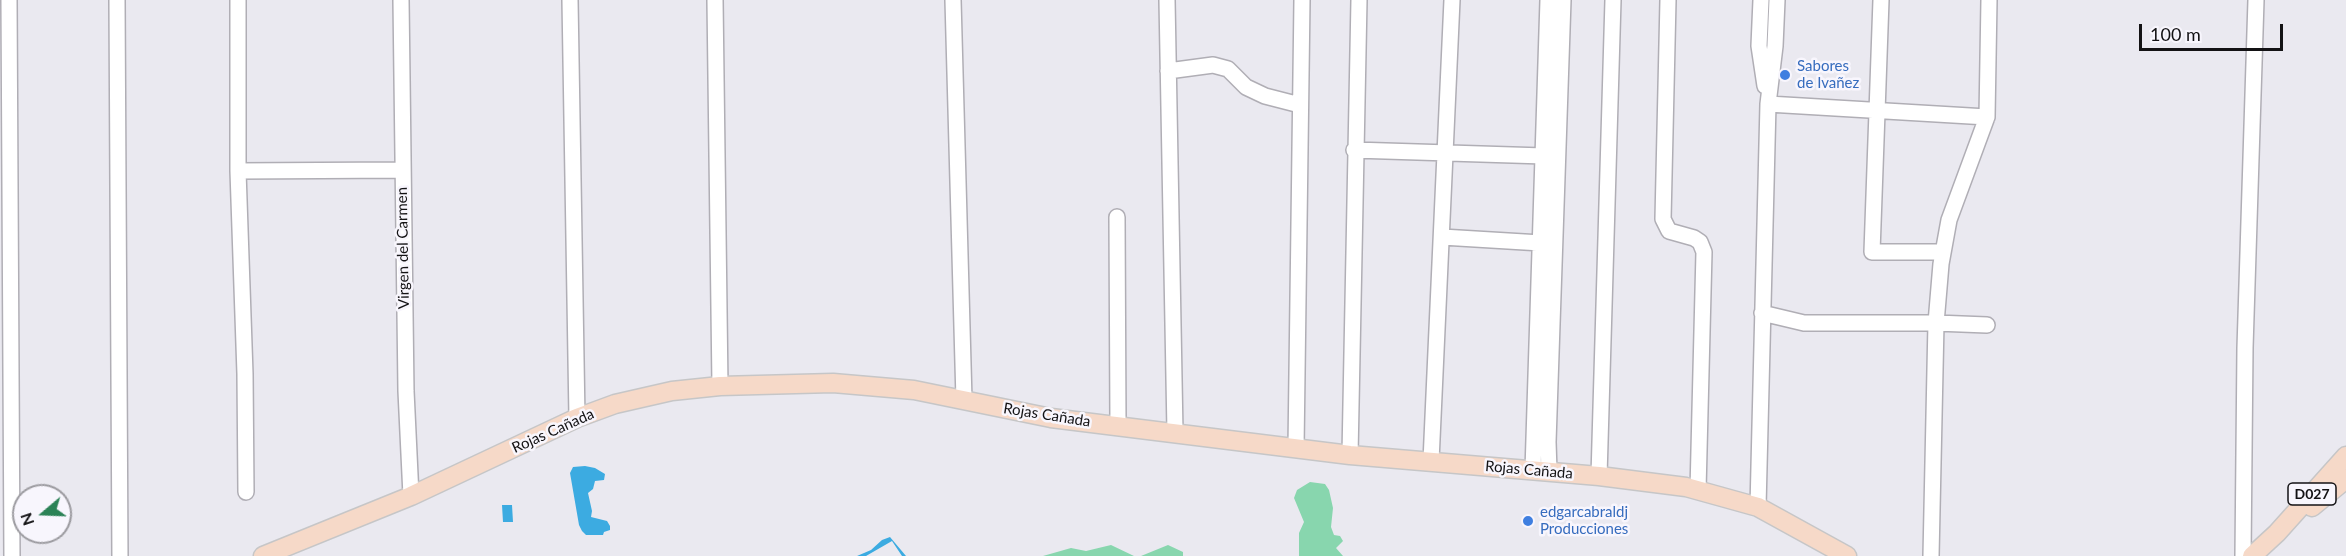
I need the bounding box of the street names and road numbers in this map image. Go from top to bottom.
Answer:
street label: Virgen del Carmen [393,187,413,309]
street label: Rojas Cañada [1002,399,1092,431]
street label: Rojas Cañada [509,405,597,457]
street label: Rojas Cañada [1484,457,1574,483]
road number: D027 [2288,483,2336,505]

